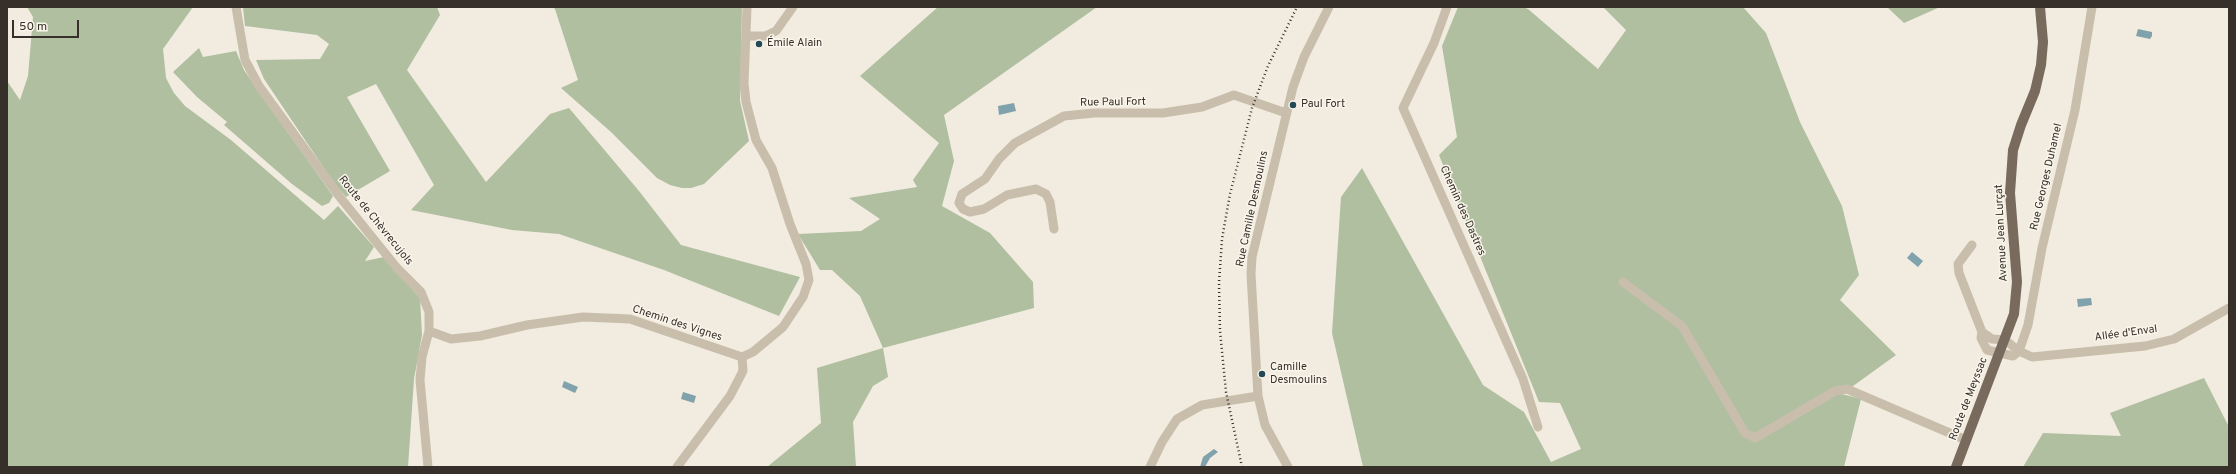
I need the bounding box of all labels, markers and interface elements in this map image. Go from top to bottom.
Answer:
scale bar [14,12,81,38]
text: 50 m [19,19,47,35]
place label: Émile Alain [767,37,822,51]
marker: Émile Alain [754,39,764,49]
street label: Rue Paul Fort [1080,96,1146,110]
place label: Paul Fort [1301,98,1345,112]
marker: Paul Fort [1288,100,1298,110]
street label: Rue Georges Duhamel [2028,122,2066,232]
street label: Rue Camille Desmoulins [1234,150,1272,268]
street label: Chemin des Dastres [1436,164,1488,258]
street label: Route de Chèvrecujols [335,174,415,268]
street label: Avenue Jean Lurçat [1993,184,2011,282]
street label: Chemin des Vignes [630,303,724,345]
street label: Allée d'Enval [2094,323,2158,345]
street label: Route de Meyssac [1947,355,1991,443]
place label: Camille Desmoulins [1270,361,1327,387]
marker: Camille Desmoulins [1257,369,1267,379]

